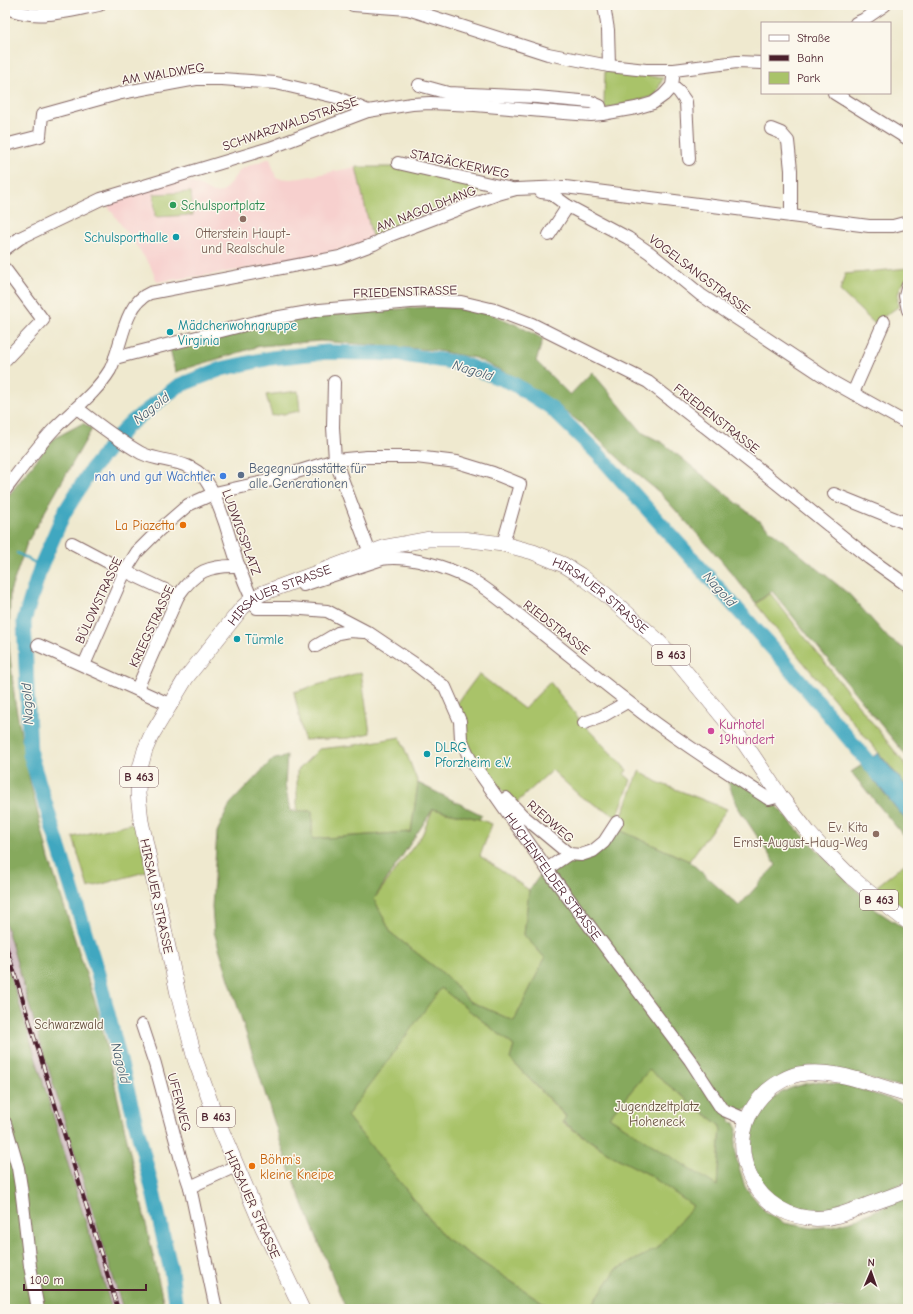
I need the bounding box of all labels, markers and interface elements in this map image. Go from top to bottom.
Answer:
legend [761,22,891,94]
text: Straße [797,31,830,45]
text: Bahn [797,51,824,65]
street label: AM WALDWEG [121,60,206,87]
text: Park [797,71,820,85]
street label: SCHWARZWALDSTRASSE [220,93,360,154]
street label: STAIGÄCKERWEG [409,145,511,181]
street label: AM NAGOLDHANG [374,182,478,234]
place label: Schulsportplatz [181,198,265,213]
marker: Schulsportplatz [168,200,178,210]
marker: Otterstein Haupt- und Realschule [238,214,248,224]
place label: Otterstein Haupt- und Realschule [195,226,291,256]
place label: Schulsporthalle [84,230,168,245]
marker: Schulsporthalle [171,232,181,242]
street label: VOGELSANGSTRASSE [646,232,753,317]
street label: FRIEDENSTRASSE [353,282,458,301]
place label: Mädchenwohngruppe Virginia [178,318,298,348]
marker: Mädchenwohngruppe Virginia [165,327,175,337]
water label: Nagold [450,356,496,385]
street label: FRIEDENSTRASSE [671,380,762,456]
water label: Nagold [130,389,173,428]
place label: Begegnungsstätte für alle Generationen [249,461,367,491]
place label: nah und gut Wachtler [95,469,216,484]
marker: Begegnungsstätte für alle Generationen [236,470,246,480]
marker: nah und gut Wachtler [218,471,228,481]
street label: LUDWIGSPLATZ [219,487,264,578]
place label: La Piazetta [115,518,175,533]
marker: La Piazetta [178,520,188,530]
street label: BÜLOWSTRASSE [71,554,125,646]
street label: HIRSAUER STRASSE [550,554,651,637]
street label: HIRSAUER STRASSE [224,561,333,628]
water label: Nagold [699,568,740,611]
street label: KRIEGSTRASSE [126,583,177,670]
street label: RIEDSTRASSE [520,597,593,658]
place label: Türmle [245,632,284,647]
marker: Türmle [232,634,242,644]
road number: B 463 [652,645,690,665]
water label: Nagold [18,682,37,725]
place label: Kurhotel 19hundert [719,717,775,747]
marker: Kurhotel 19hundert [706,726,716,736]
place label: DLRG Pforzheim e.V. [435,740,511,770]
marker: DLRG Pforzheim e.V. [422,749,432,759]
road number: B 463 [120,767,158,787]
street label: RIEDWEG [524,797,577,846]
street label: HUCHENFELDER STRASSE [502,810,604,943]
place label: Ev. Kita Ernst-August-Haug-Weg [733,820,868,850]
marker: Ev. Kita Ernst-August-Haug-Weg [871,829,881,839]
street label: HIRSAUER STRASSE [137,837,176,955]
road number: B 463 [860,890,898,910]
park label: Schwarzwald [34,1017,104,1032]
water label: Nagold [107,1041,134,1086]
street label: UFERWEG [164,1071,195,1133]
park label: Jugendzeltplatz Hoheneck [615,1099,700,1129]
road number: B 463 [197,1107,235,1127]
street label: HIRSAUER STRASSE [222,1148,283,1261]
place label: Böhm's kleine Kneipe [260,1152,334,1182]
marker: Böhm's kleine Kneipe [247,1161,257,1171]
north arrow [851,1252,891,1292]
text: N [868,1256,875,1269]
scale bar [24,1266,146,1292]
text: 100 m [30,1273,63,1287]

